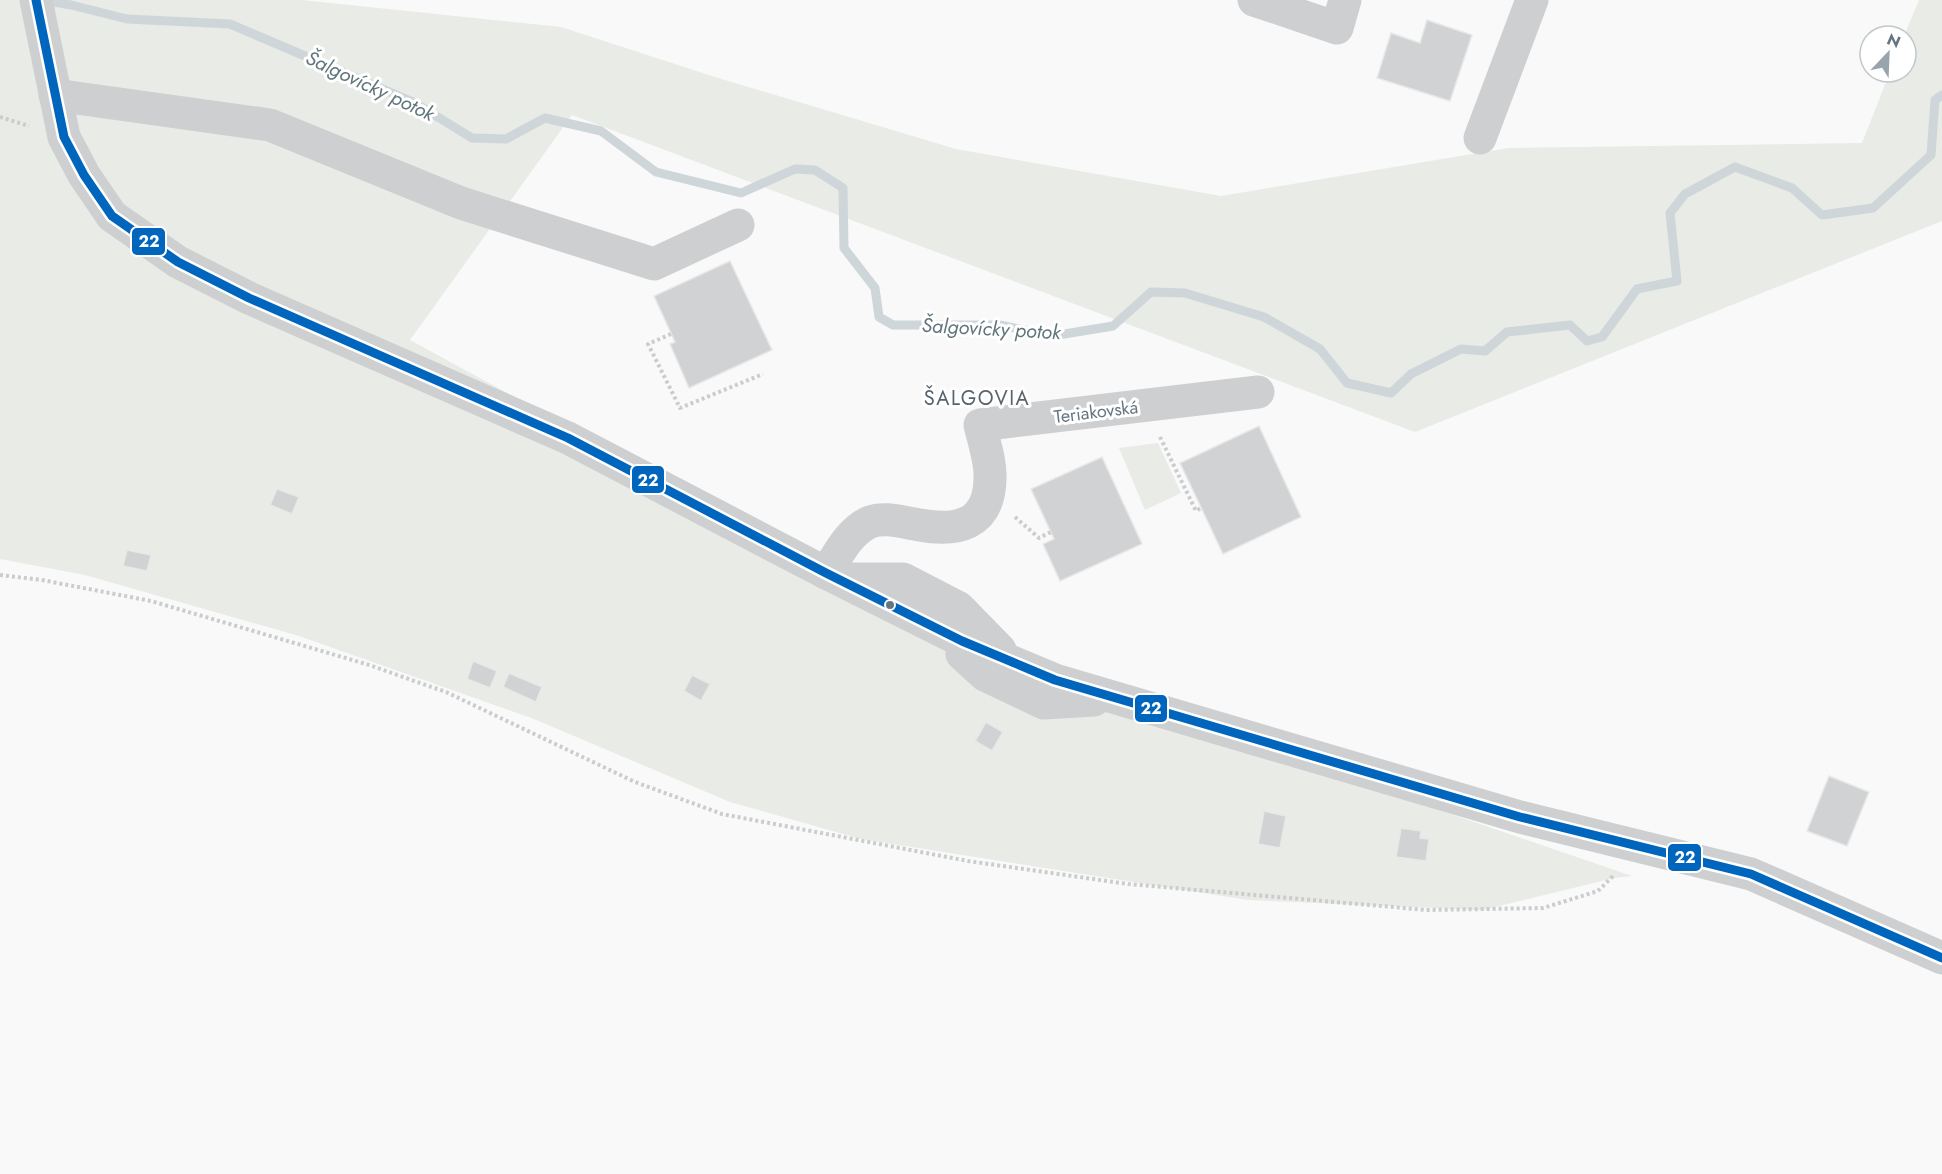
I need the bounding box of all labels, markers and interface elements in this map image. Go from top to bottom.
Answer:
north arrow [1858,24,1918,84]
text: N [1883,28,1904,54]
water label: Šalgovícky potok [301,43,441,129]
line badge: 22 [131,227,166,256]
text: 22 [139,230,160,253]
water label: Šalgovícky potok [921,311,1063,347]
district label: ŠALGOVIA [924,384,1030,413]
street label: Teriakovská [1053,394,1139,430]
line badge: 22 [631,465,665,494]
text: 22 [638,469,659,492]
unlabelled marker [884,599,896,611]
line badge: 22 [1134,694,1168,723]
text: 22 [1141,697,1162,720]
line badge: 22 [1667,843,1702,872]
text: 22 [1675,846,1696,869]

